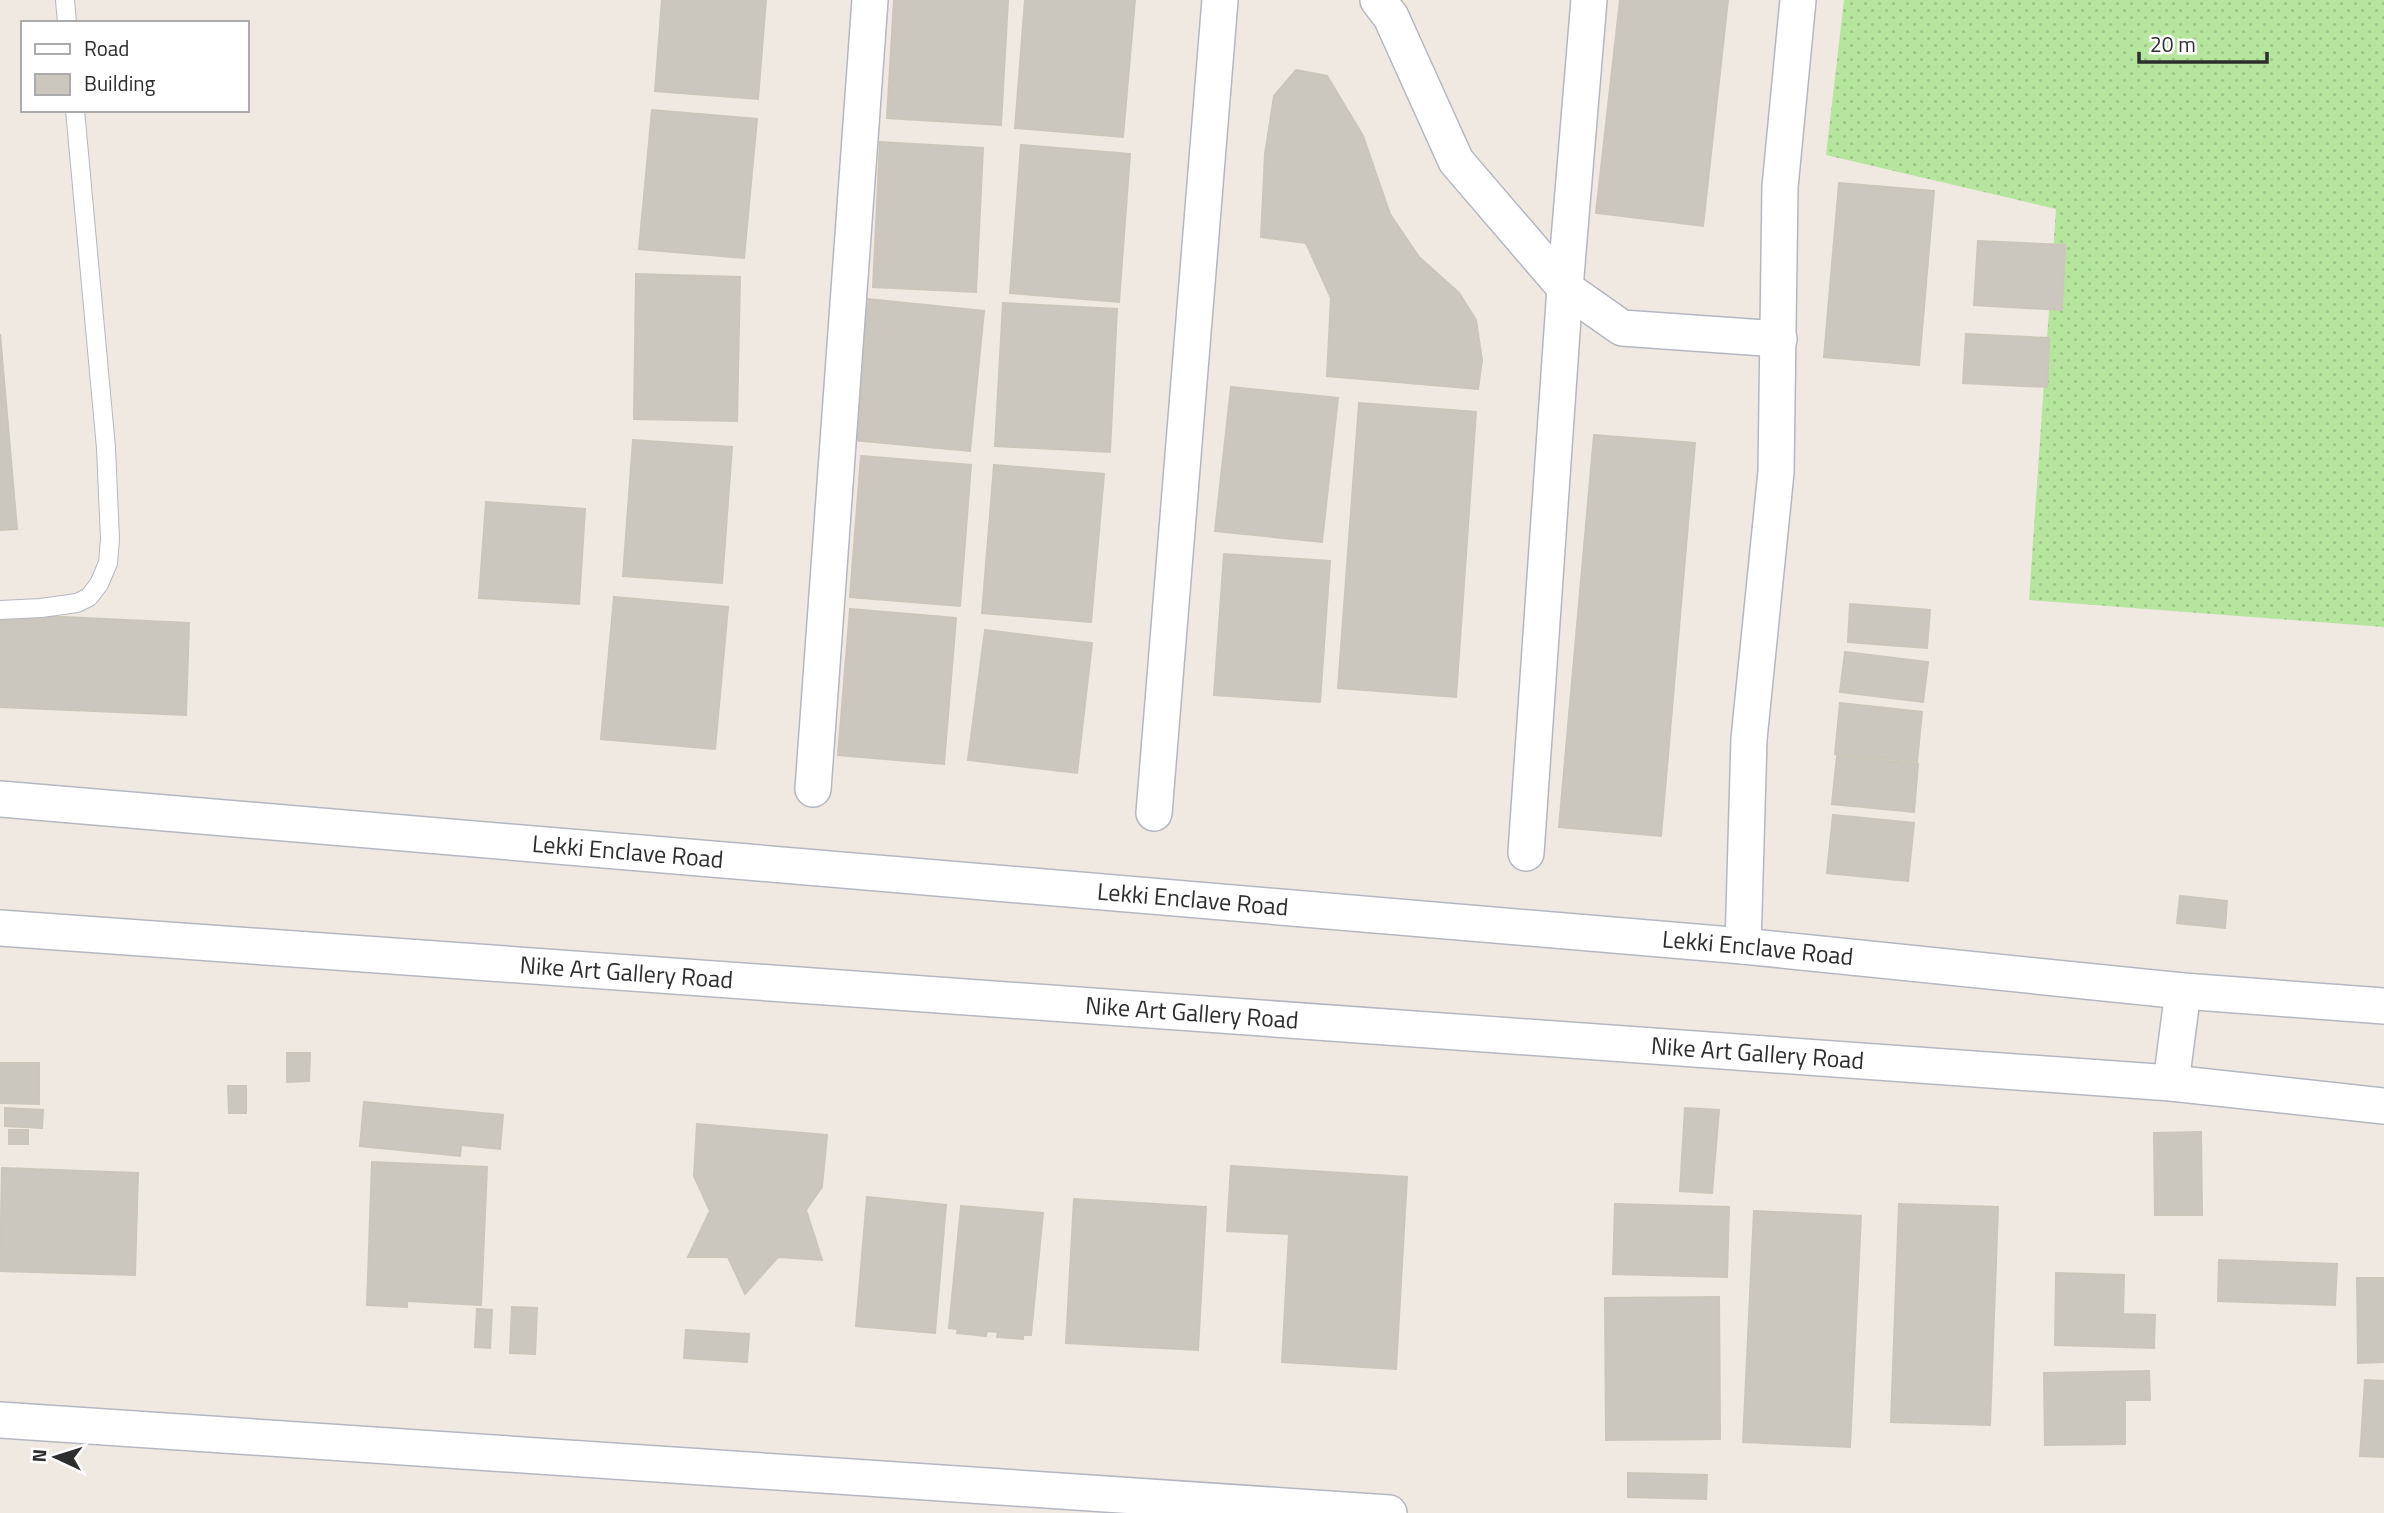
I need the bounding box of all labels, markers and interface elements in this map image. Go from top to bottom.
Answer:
legend [21,21,248,112]
scale bar [2139,21,2267,65]
text: 20 m [2150,28,2196,60]
text: Road [84,32,129,64]
text: Building [84,67,156,99]
street label: Lekki Enclave Road [531,825,725,877]
street label: Lekki Enclave Road [1096,873,1290,925]
street label: Lekki Enclave Road [1661,920,1855,974]
street label: Nike Art Gallery Road [519,946,734,997]
street label: Nike Art Gallery Road [1084,987,1300,1038]
street label: Nike Art Gallery Road [1650,1027,1865,1078]
north arrow [21,1422,91,1492]
text: N [24,1448,53,1463]

